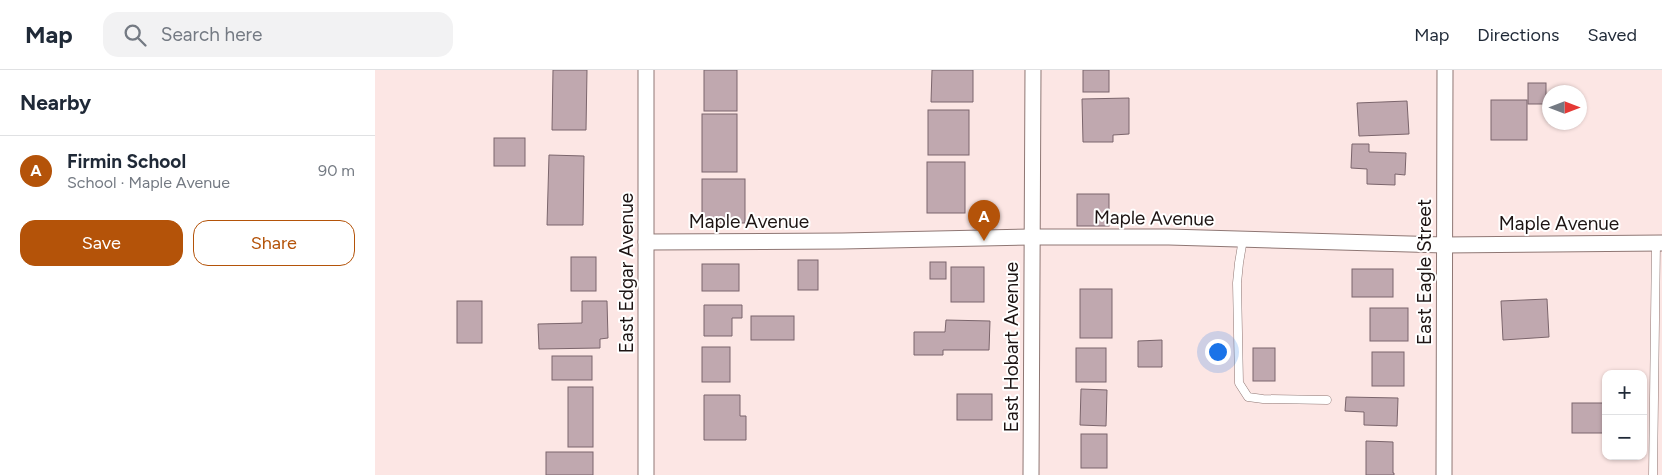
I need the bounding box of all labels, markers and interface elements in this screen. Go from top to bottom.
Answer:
search box [103,12,453,57]
text: Map [25,20,73,49]
icon: search [121,21,149,49]
text: Search here [161,23,262,46]
text: Map [1414,24,1449,46]
text: Directions [1477,24,1559,46]
text: Saved [1587,24,1637,46]
north arrow [1542,85,1587,130]
text: Nearby [20,90,91,115]
text: Firmin School [67,150,186,173]
text: A [30,161,42,180]
text: 90 m [318,161,355,180]
text: School · Maple Avenue [67,173,230,192]
street label: East Edgar Avenue [615,193,638,353]
street label: East Eagle Street [1413,199,1436,345]
pin: A [968,200,1000,241]
street label: Maple Avenue [1094,205,1214,231]
street label: Maple Avenue [689,210,809,233]
street label: Maple Avenue [1499,212,1619,235]
button: Save [20,220,183,266]
button: Share [193,220,355,266]
street label: East Hobart Avenue [1000,262,1023,432]
your location [1205,339,1231,365]
map controls [1602,370,1647,460]
button: + [1602,370,1647,415]
button: − [1602,415,1647,460]

